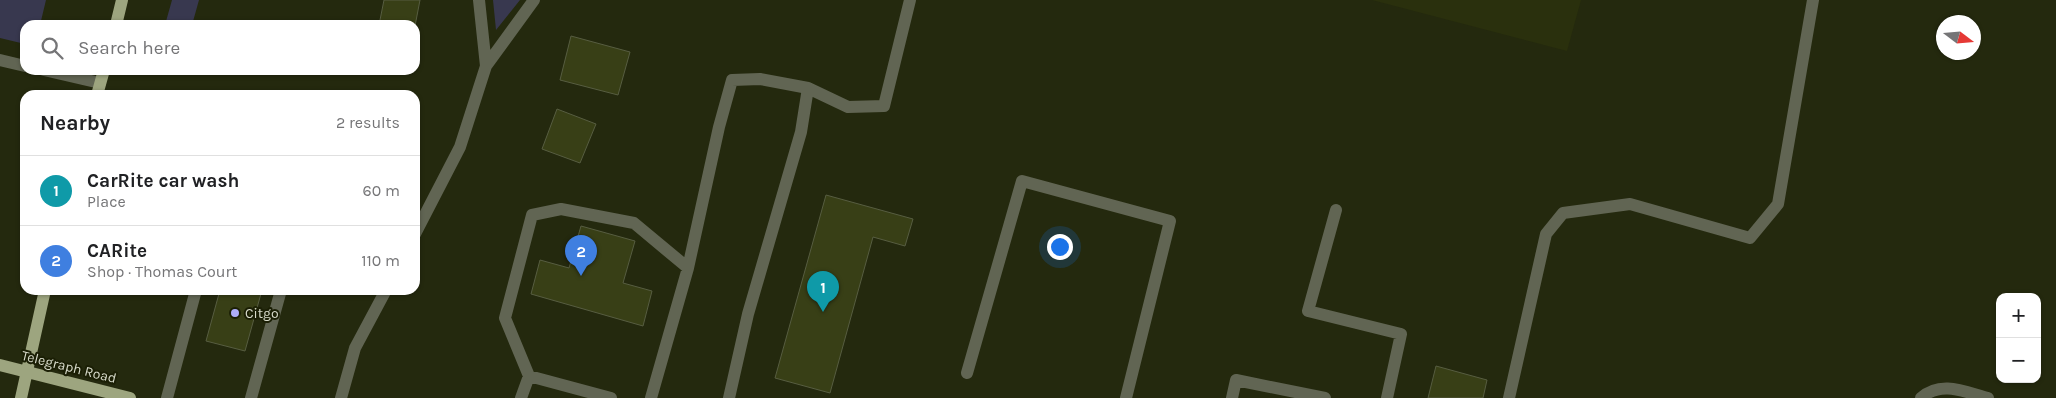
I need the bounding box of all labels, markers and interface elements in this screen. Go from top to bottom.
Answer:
north arrow [1936,15,1981,60]
search box [20,20,420,75]
icon: search [38,34,66,62]
text: Search here [78,37,180,59]
text: Nearby [40,111,110,135]
text: 2 results [336,113,400,132]
text: CarRite car wash [87,170,239,192]
text: 1 [53,181,59,200]
text: 60 m [363,181,400,200]
text: Place [87,192,126,211]
your location [1047,234,1073,260]
pin: 2 [565,235,597,276]
text: CARite [87,240,147,262]
text: 2 [51,251,61,270]
text: 110 m [361,251,400,270]
text: Shop · Thomas Court [87,262,237,281]
pin: 1 [807,271,839,312]
map controls [1996,293,2041,383]
button: + [1996,293,2041,338]
place label: Citgo [245,305,279,322]
marker: Citgo [229,307,241,319]
button: − [1996,338,2041,383]
street label: Telegraph Road [20,347,118,387]

